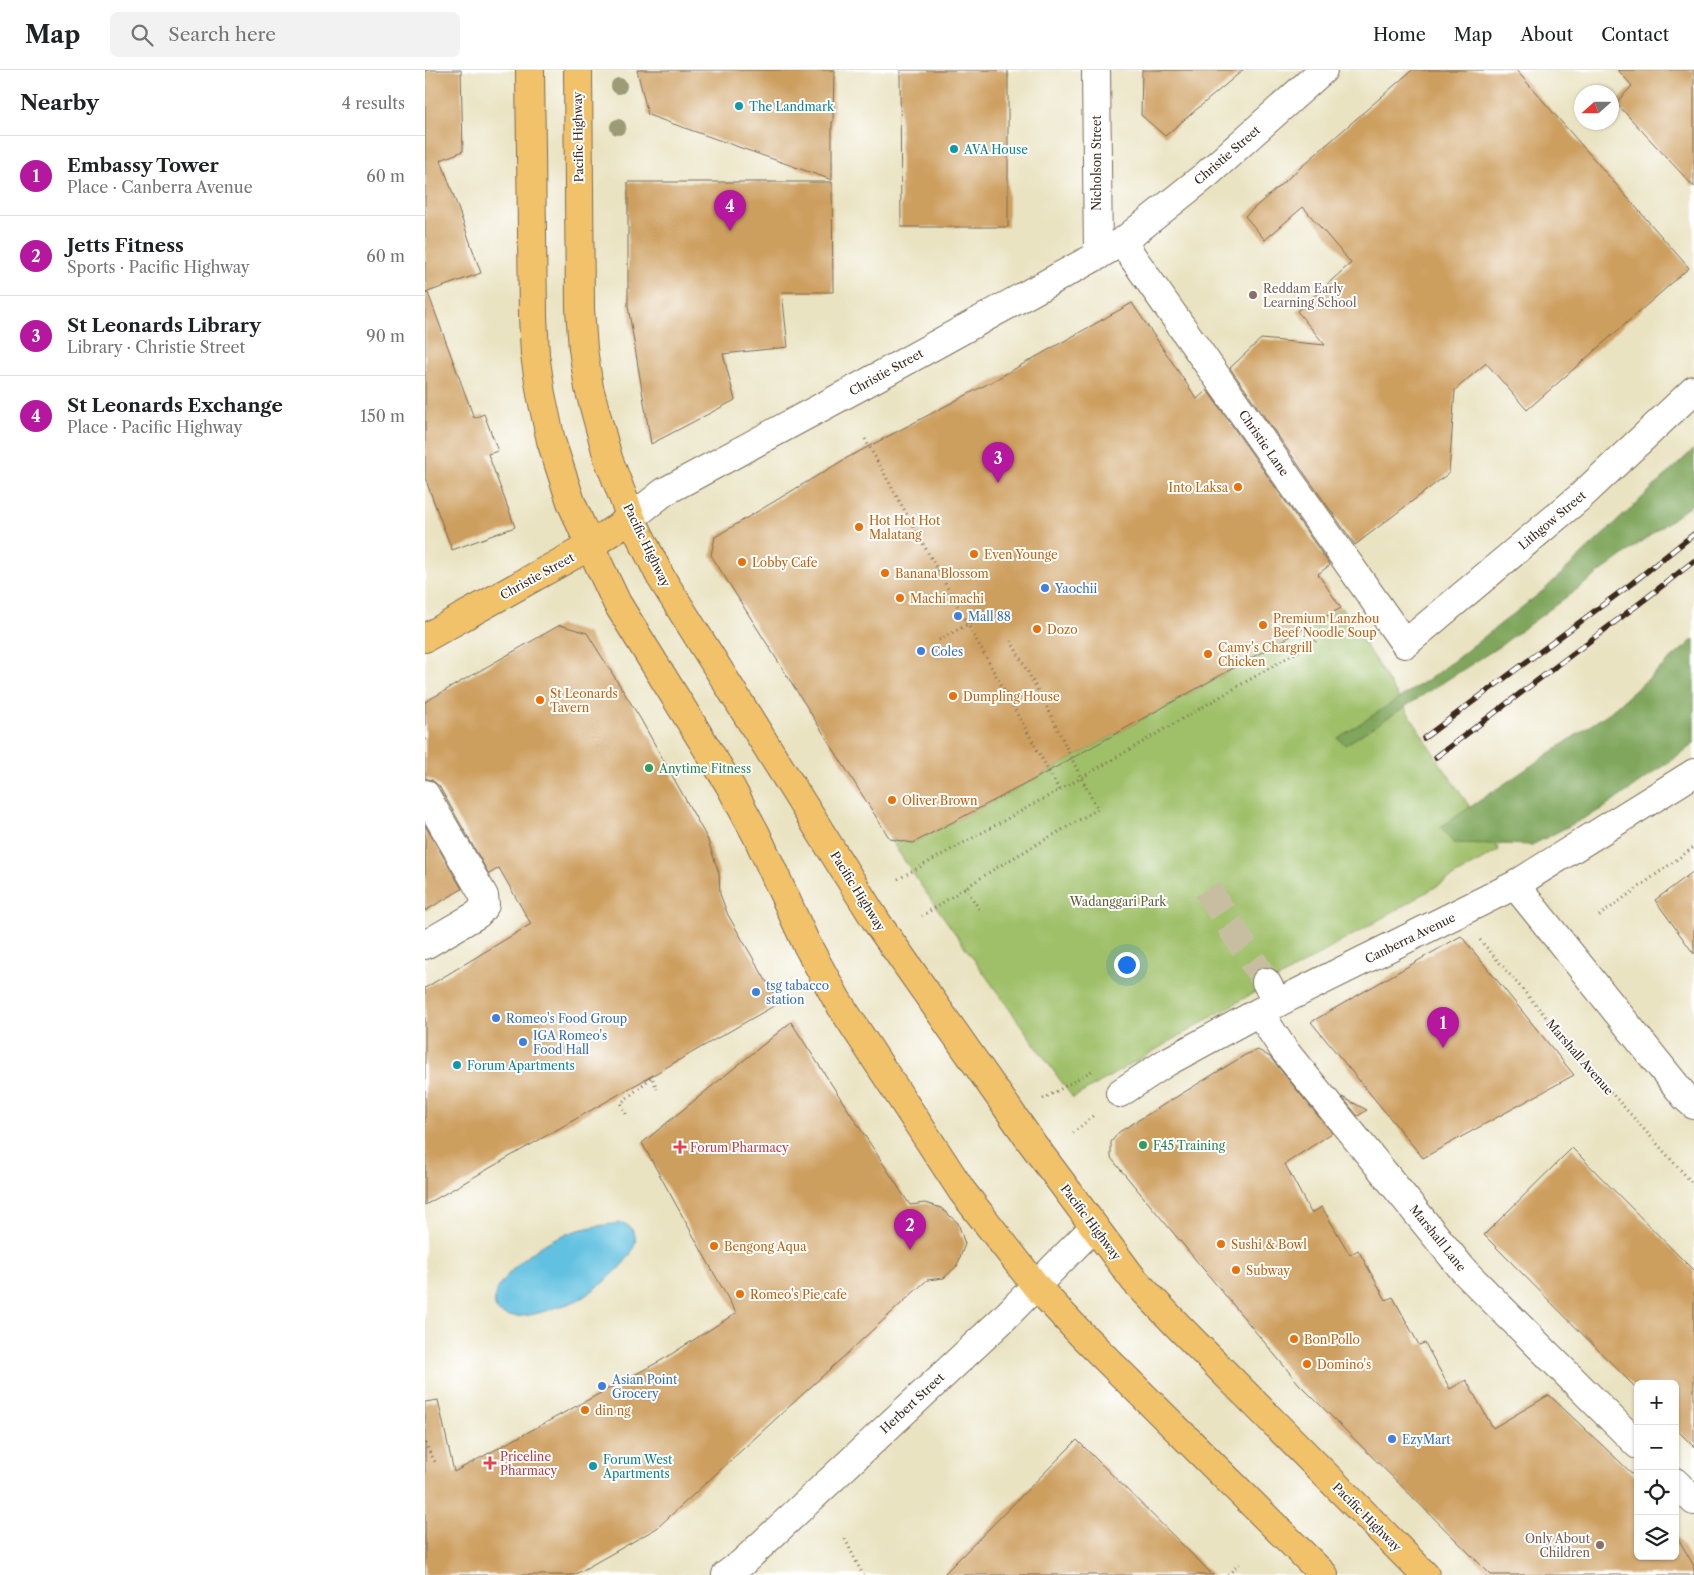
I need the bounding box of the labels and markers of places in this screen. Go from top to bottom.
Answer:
place label: The Landmark [749,99,835,114]
marker: The Landmark [733,100,745,112]
place label: AVA House [963,142,1028,157]
marker: AVA House [948,143,960,155]
pin: 4 [714,190,746,231]
place label: Reddam Early Learning School [1263,281,1357,310]
marker: Reddam Early Learning School [1247,289,1259,301]
pin: 3 [982,442,1014,483]
place label: Into Laksa [1168,480,1229,495]
marker: Into Laksa [1232,481,1244,493]
place label: Hot Hot Hot Malatang [869,513,941,542]
marker: Hot Hot Hot Malatang [853,521,865,533]
place label: Even Younge [984,547,1058,562]
marker: Even Younge [968,548,980,560]
place label: Lobby Cafe [752,555,818,570]
marker: Lobby Cafe [736,556,748,568]
place label: Banana Blossom [895,566,989,581]
marker: Banana Blossom [879,567,891,579]
place label: Yaochii [1054,581,1097,596]
marker: Yaochii [1039,582,1051,594]
place label: Machi machi [910,591,984,606]
marker: Machi machi [894,592,906,604]
place label: Mall 88 [968,609,1011,624]
marker: Mall 88 [952,610,964,622]
place label: Premium Lanzhou Beef Noodle Soup [1273,611,1380,640]
marker: Premium Lanzhou Beef Noodle Soup [1257,619,1269,631]
place label: Dozo [1047,622,1078,637]
marker: Dozo [1031,623,1043,635]
place label: Camy's Chargrill Chicken [1218,640,1313,669]
place label: Coles [931,644,963,659]
marker: Coles [915,645,927,657]
marker: Camy's Chargrill Chicken [1202,648,1214,660]
place label: St Leonards Tavern [550,686,618,715]
place label: Dumpling House [963,689,1060,704]
marker: Dumpling House [947,690,959,702]
marker: St Leonards Tavern [534,694,546,706]
place label: Anytime Fitness [658,761,751,776]
marker: Anytime Fitness [643,762,655,774]
place label: Oliver Brown [902,793,978,808]
marker: Oliver Brown [886,794,898,806]
place label: tsg tabacco station [766,978,829,1007]
marker: tsg tabacco station [750,986,762,998]
pin: 1 [1427,1007,1459,1048]
place label: Romeo's Food Group [506,1011,627,1026]
marker: Romeo's Food Group [490,1012,502,1024]
place label: IGA Romeo's Food Hall [533,1028,607,1057]
marker: IGA Romeo's Food Hall [517,1036,529,1048]
place label: Forum Apartments [467,1058,575,1073]
marker: Forum Apartments [451,1059,463,1071]
place label: F45 Training [1153,1138,1226,1153]
marker: F45 Training [1137,1139,1149,1151]
place label: Forum Pharmacy [690,1140,789,1155]
marker: Forum Pharmacy [674,1141,686,1153]
pin: 2 [894,1209,926,1250]
place label: Sushi & Bowl [1231,1237,1307,1252]
marker: Sushi & Bowl [1215,1238,1227,1250]
place label: Bengong Aqua [724,1239,807,1254]
marker: Bengong Aqua [708,1240,720,1252]
place label: Subway [1246,1263,1290,1278]
marker: Subway [1230,1264,1242,1276]
place label: Romeo's Pie cafe [750,1287,847,1302]
marker: Romeo's Pie cafe [734,1288,746,1300]
place label: Bon Pollo [1304,1332,1360,1347]
marker: Bon Pollo [1288,1333,1300,1345]
place label: Domino's [1317,1357,1371,1372]
marker: Domino's [1301,1358,1313,1370]
place label: Asian Point Grocery [611,1372,678,1401]
marker: Asian Point Grocery [596,1380,608,1392]
place label: din ng [595,1403,631,1418]
marker: din ng [579,1404,591,1416]
place label: EzyMart [1402,1432,1451,1447]
marker: EzyMart [1386,1433,1398,1445]
place label: Priceline Pharmacy [500,1449,557,1478]
place label: Forum West Apartments [602,1452,673,1481]
marker: Priceline Pharmacy [484,1457,496,1469]
marker: Forum West Apartments [587,1460,599,1472]
place label: Only About Children [1525,1531,1591,1560]
marker: Only About Children [1594,1539,1606,1551]

